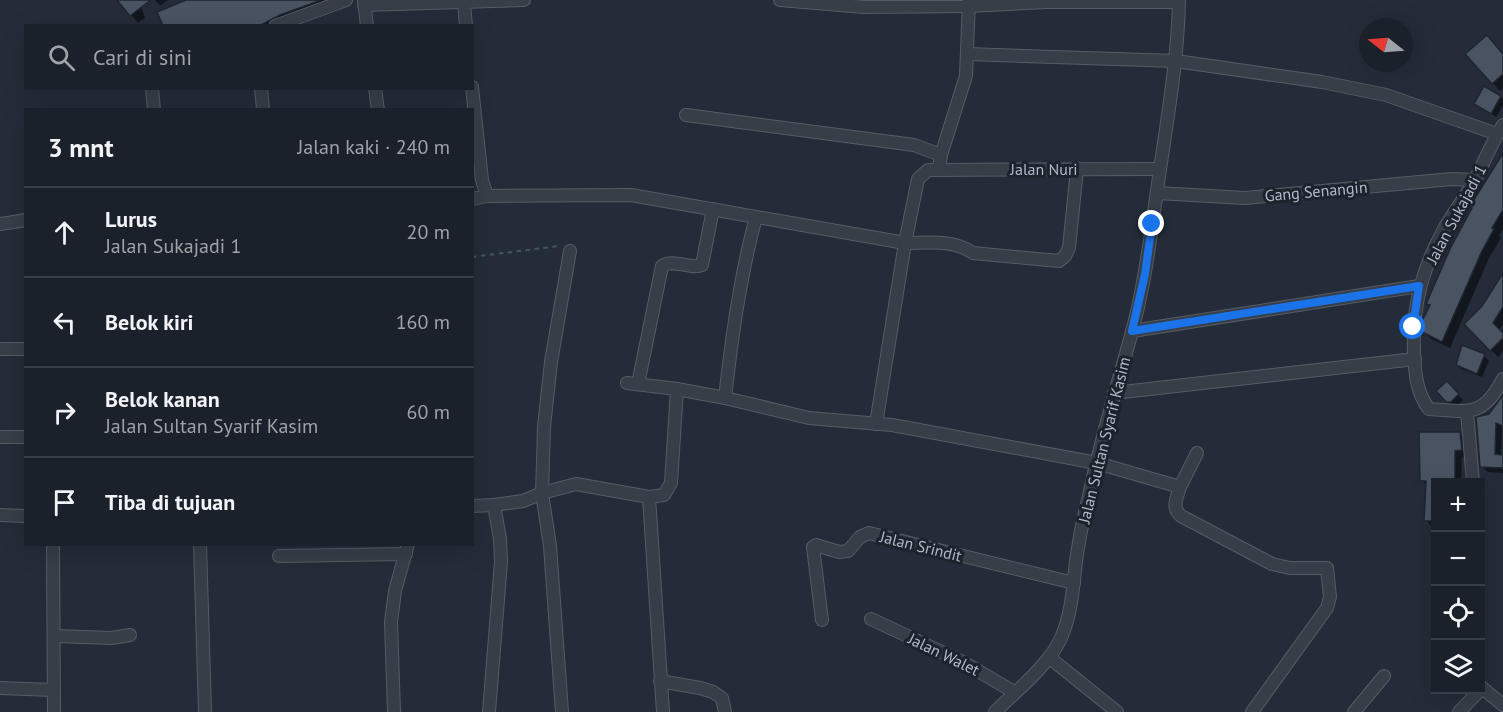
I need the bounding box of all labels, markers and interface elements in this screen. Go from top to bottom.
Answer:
north arrow [1359,18,1413,72]
search box [24,24,474,90]
icon: search [45,41,78,74]
text: Cari di sini [93,43,192,71]
text: 3 mnt [48,131,114,164]
text: Jalan kaki · 240 m [297,134,450,160]
street label: Jalan Nuri [1009,159,1078,179]
street label: Jalan Sukajadi 1 [1421,161,1490,268]
street label: Gang Senangin [1264,177,1368,205]
text: Lurus [105,205,157,233]
route end [1138,210,1164,236]
icon: ahead [48,216,81,249]
text: 20 m [407,219,450,245]
text: Jalan Sukajadi 1 [105,233,241,259]
icon: left [48,306,81,339]
text: Belok kiri [105,308,194,336]
text: 160 m [396,309,450,335]
route start [1399,313,1425,339]
street label: Jalan Sultan Syarif Kasim [1073,355,1134,526]
text: Belok kanan [105,385,220,413]
icon: right [48,396,81,429]
text: 60 m [407,399,450,425]
text: Jalan Sultan Syarif Kasim [105,413,318,439]
map controls [1431,478,1485,694]
button: + [1431,478,1485,532]
icon: arrive [48,486,81,519]
text: Tiba di tujuan [105,488,235,516]
street label: Jalan Srindit [877,526,964,566]
button: − [1431,532,1485,586]
button: locate [1431,586,1485,640]
street label: Jalan Walet [904,628,983,680]
button: layers [1431,640,1485,694]

